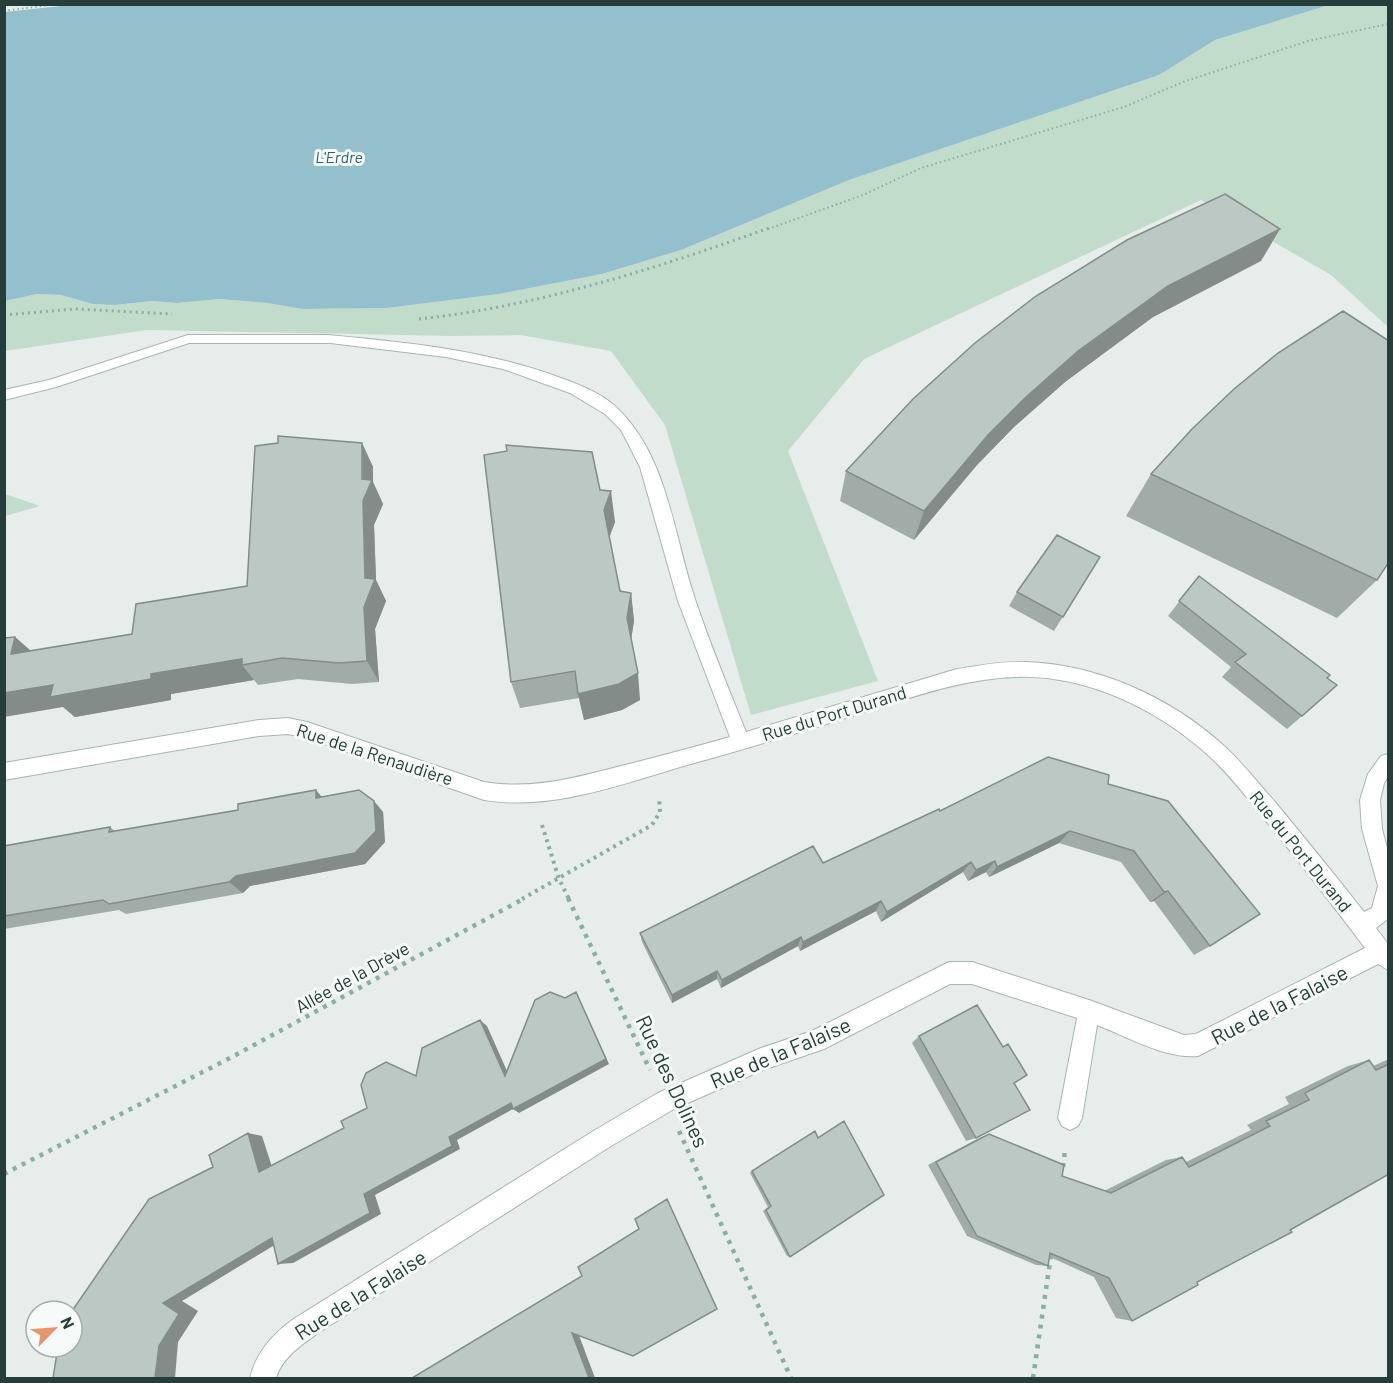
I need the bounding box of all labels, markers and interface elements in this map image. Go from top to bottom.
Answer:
water label: L'Erdre [315,147,363,166]
street label: Rue du Port Durand [759,681,909,745]
street label: Rue de la Renaudière [294,718,456,790]
street label: Rue du Port Durand [1245,786,1357,916]
street label: Allée de la Drève [291,937,413,1017]
street label: Rue de la Falaise [1206,959,1352,1049]
street label: Rue des Dolines [631,1011,715,1151]
street label: Rue de la Falaise [706,1011,854,1093]
street label: Rue de la Falaise [290,1244,430,1344]
north arrow [24,1299,84,1359]
text: N [57,1314,79,1331]

